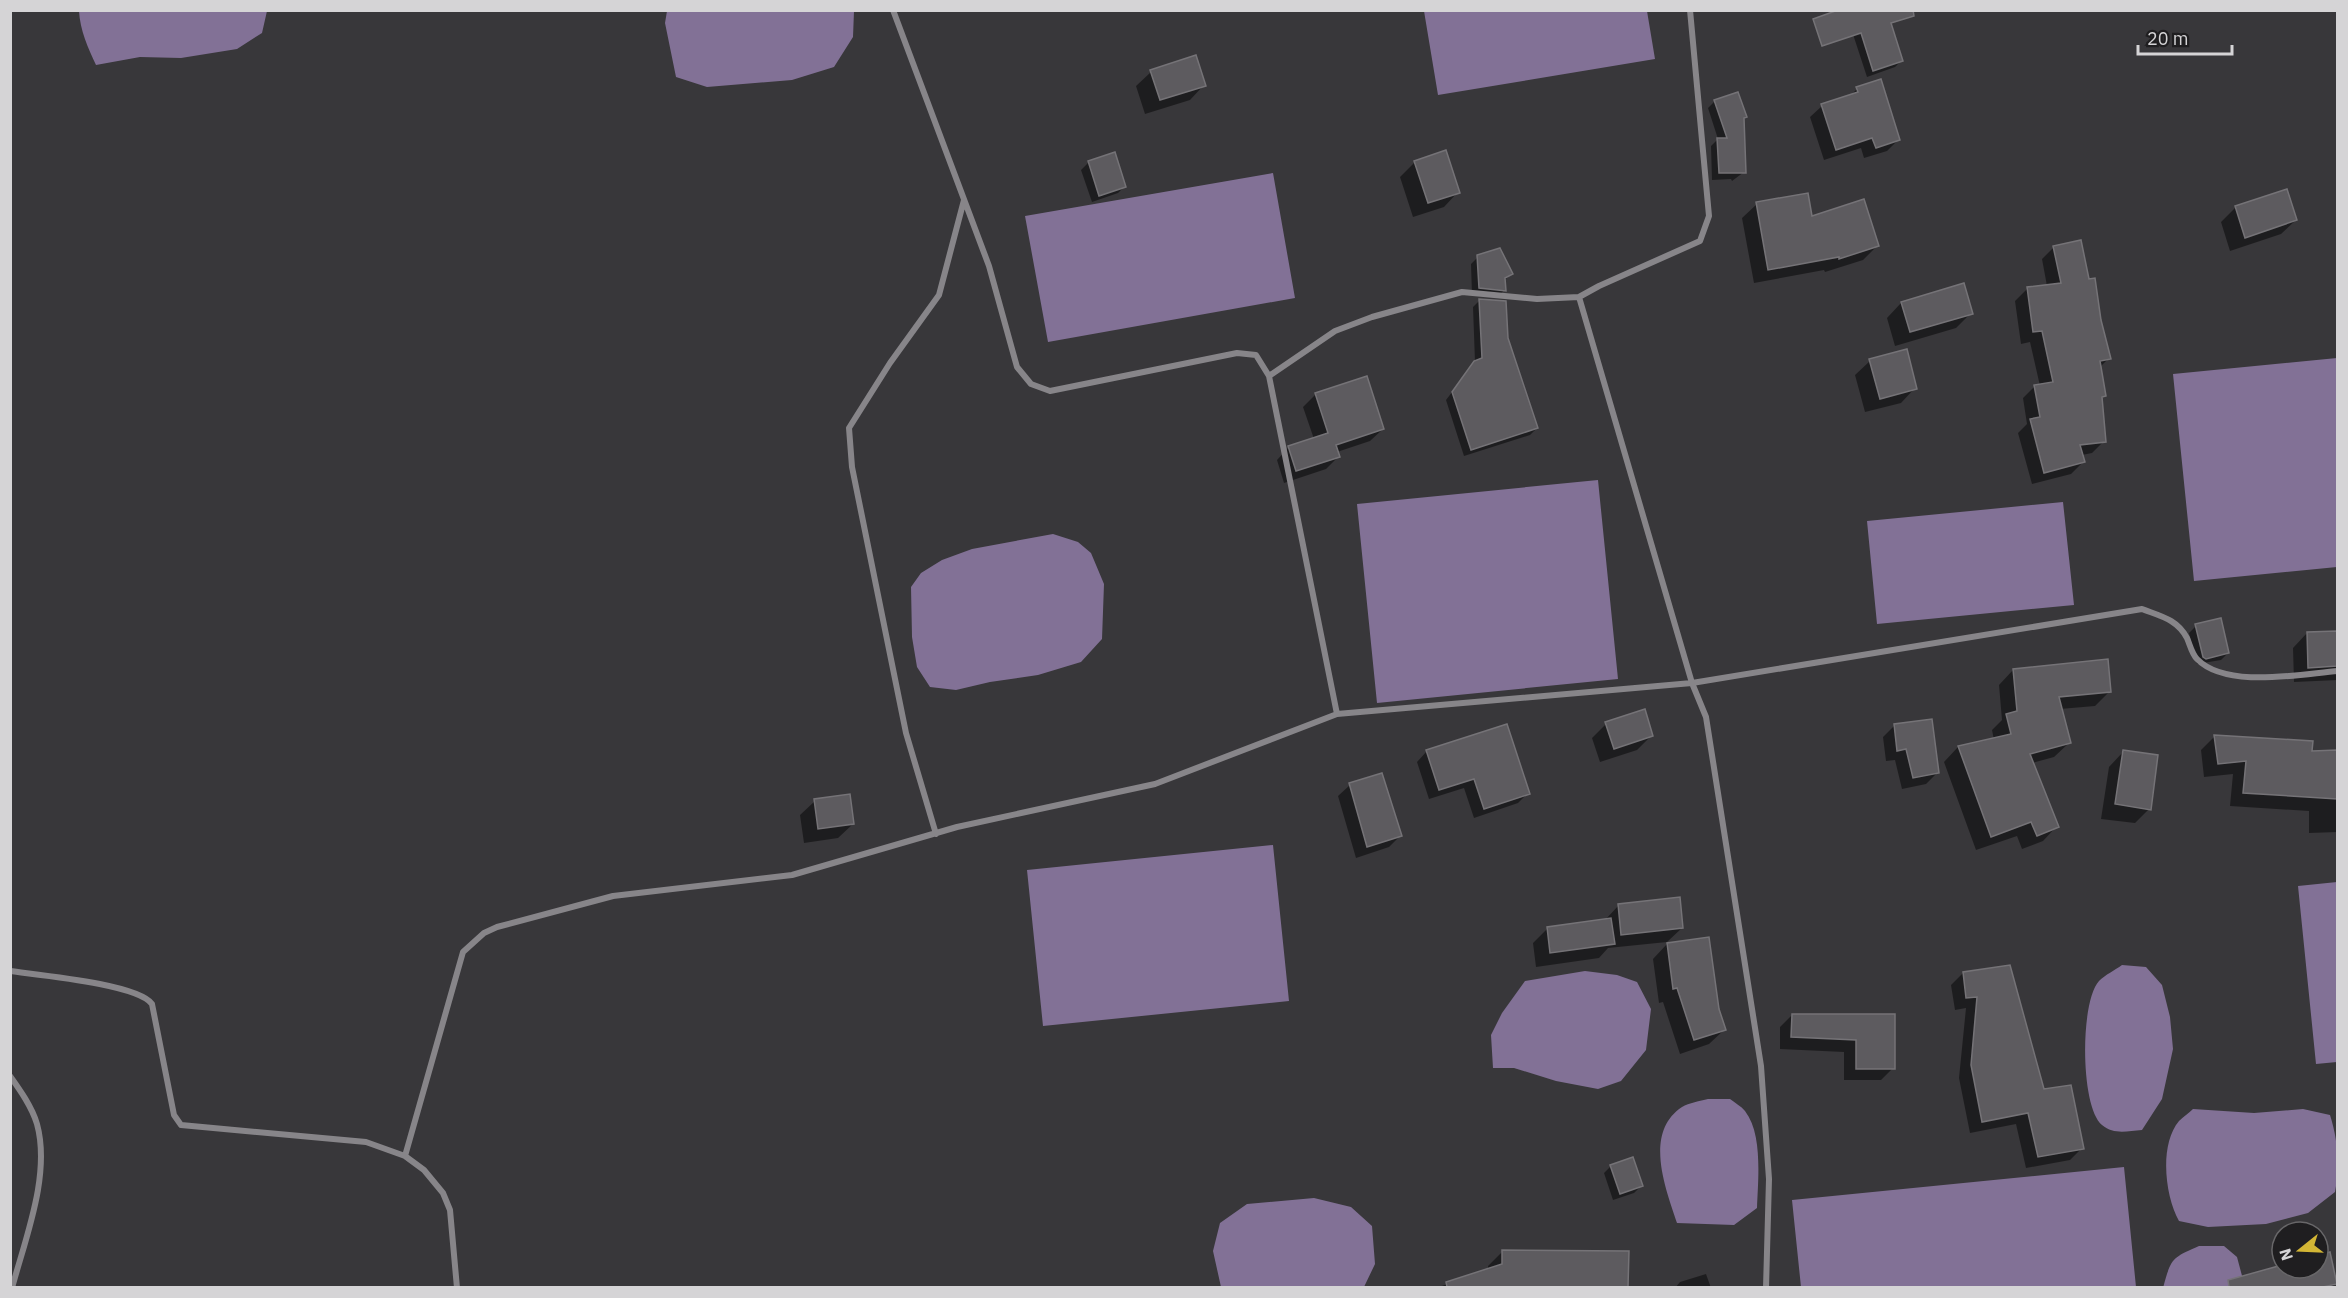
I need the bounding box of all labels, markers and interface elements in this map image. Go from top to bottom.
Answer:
scale bar [2138,18,2232,56]
text: 20 m [2147,27,2189,50]
north arrow [2270,1220,2330,1280]
text: N [2274,1246,2297,1263]

